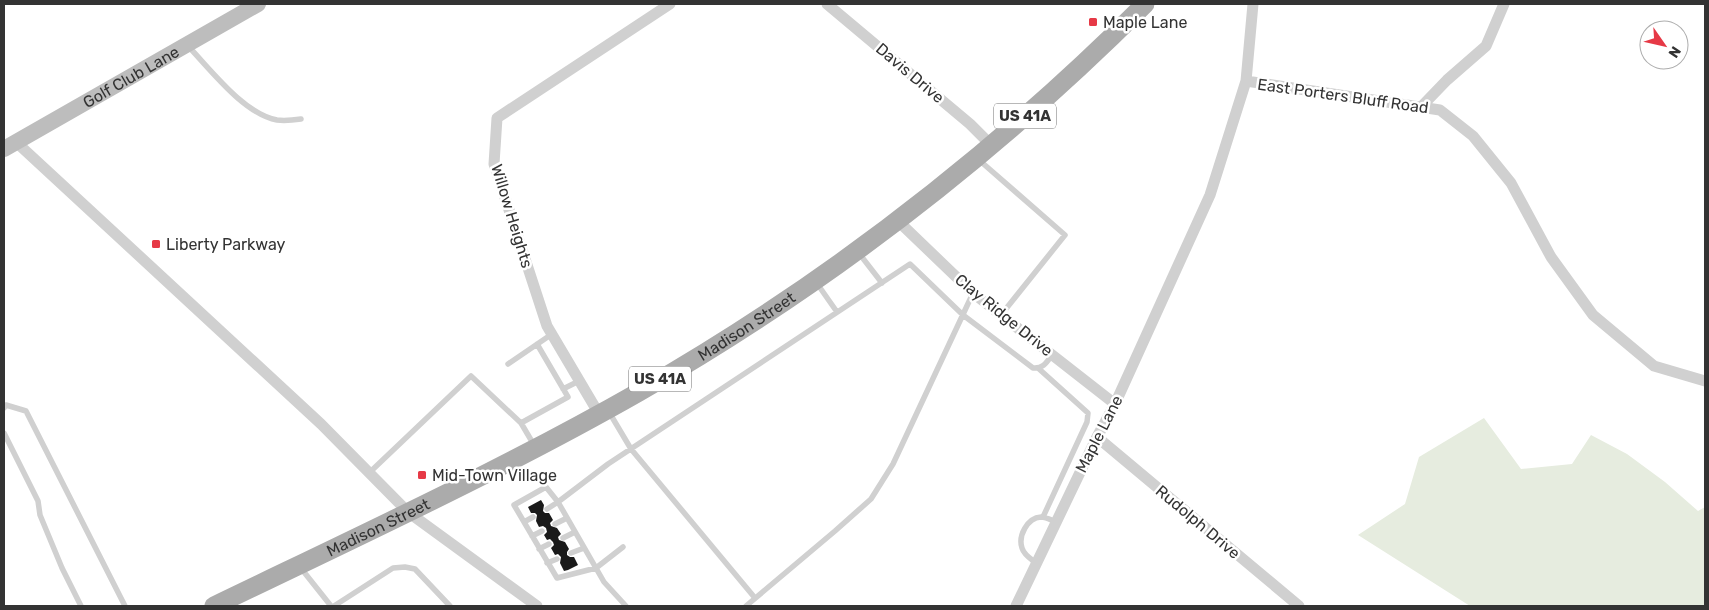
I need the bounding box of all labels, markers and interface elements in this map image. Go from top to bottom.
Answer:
place label: Maple Lane [1103,13,1187,32]
marker: Maple Lane [1087,16,1099,28]
north arrow [1639,20,1689,70]
street label: Davis Drive [872,39,948,107]
street label: Golf Club Lane [79,42,182,112]
text: N [1664,43,1684,61]
street label: East Porters Bluff Road [1256,75,1430,117]
road number: US 41A [994,104,1056,128]
street label: Willow Heights [487,162,537,270]
place label: Liberty Parkway [166,235,286,254]
marker: Liberty Parkway [150,238,162,250]
street label: Clay Ridge Drive [951,270,1057,360]
street label: Madison Street [694,287,799,364]
road number: US 41A [629,366,691,392]
street label: Maple Lane [1071,392,1127,476]
place label: Mid-Town Village [432,466,557,485]
marker: Mid-Town Village [416,469,428,481]
street label: Rudolph Drive [1152,481,1244,563]
street label: Madison Street [323,494,433,560]

